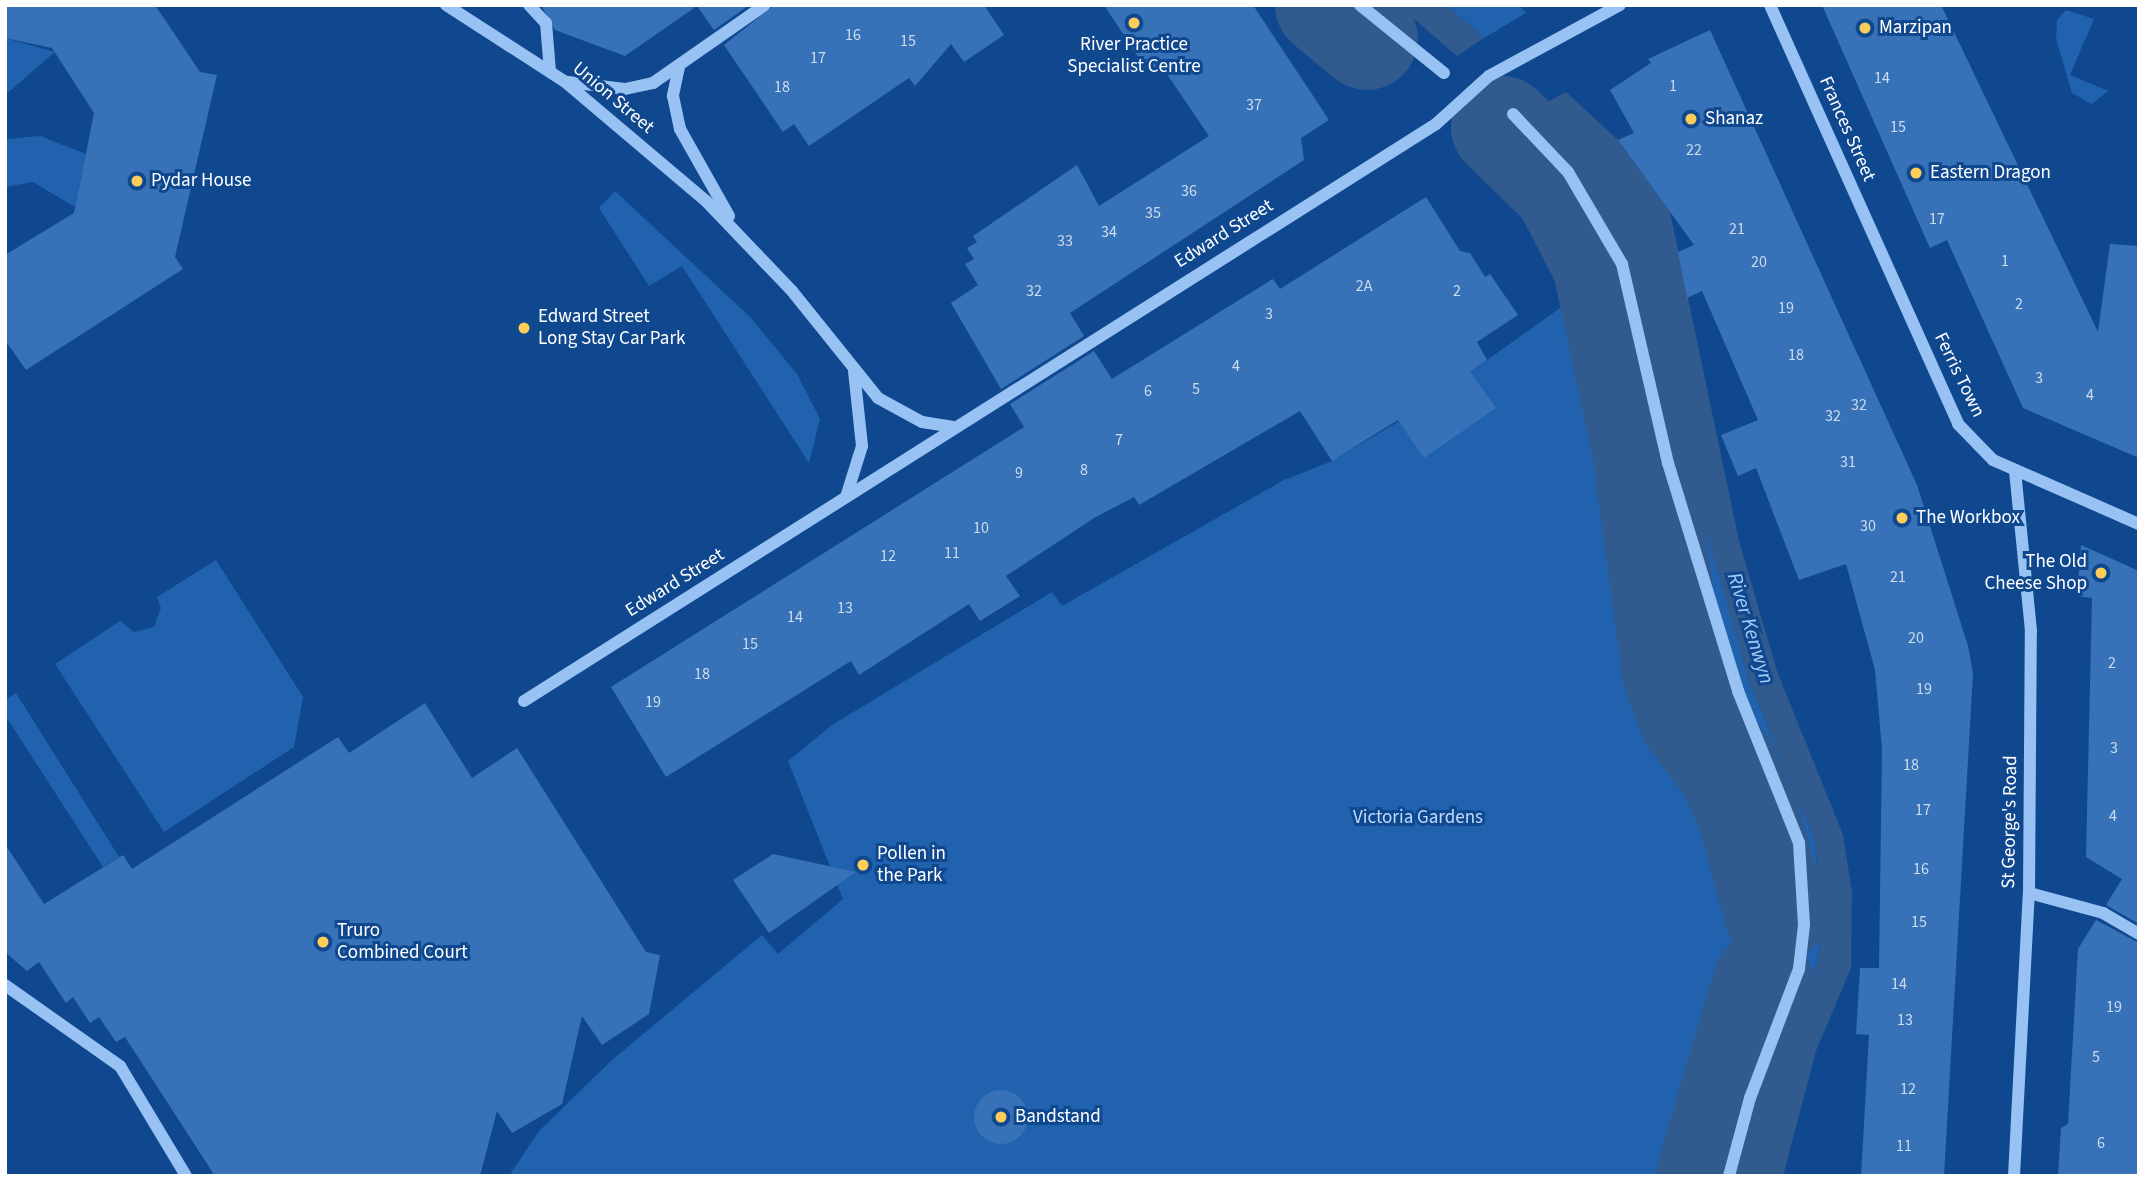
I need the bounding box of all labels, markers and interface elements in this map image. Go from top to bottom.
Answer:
marker: River Practice Specialist Centre [1126,15,1142,31]
place label: Marzipan [1879,17,1952,39]
marker: Marzipan [1857,20,1873,36]
house number: 16 [845,25,861,45]
house number: 15 [900,31,916,51]
place label: River Practice Specialist Centre [1067,34,1201,78]
house number: 17 [810,48,826,68]
street label: Union Street [568,57,658,139]
house number: 14 [1874,68,1890,88]
street label: Frances Street [1814,73,1880,185]
house number: 1 [1669,76,1677,96]
house number: 18 [774,77,790,97]
house number: 37 [1246,95,1262,115]
place label: Shanaz [1705,108,1763,130]
marker: Shanaz [1683,111,1699,127]
house number: 15 [1890,117,1906,137]
house number: 22 [1686,140,1702,160]
place label: Eastern Dragon [1930,162,2051,184]
marker: Eastern Dragon [1908,165,1924,181]
place label: Pydar House [151,170,251,192]
marker: Pydar House [129,173,145,189]
house number: 36 [1181,181,1197,201]
street label: Edward Street [1171,195,1277,273]
house number: 35 [1145,203,1161,223]
house number: 17 [1929,209,1945,229]
house number: 21 [1729,219,1745,239]
house number: 34 [1101,222,1117,242]
house number: 33 [1057,231,1073,251]
house number: 1 [2001,251,2009,271]
house number: 20 [1751,252,1767,272]
house number: 2A [1356,276,1372,296]
house number: 32 [1026,281,1042,301]
house number: 2 [1453,281,1461,301]
house number: 2 [2015,294,2023,314]
house number: 19 [1778,298,1794,318]
house number: 3 [1265,304,1273,324]
place label: Edward Street Long Stay Car Park [538,306,685,350]
marker: Edward Street Long Stay Car Park [516,320,532,336]
street label: Ferris Town [1929,329,1989,421]
house number: 18 [1788,345,1804,365]
house number: 4 [1232,356,1240,376]
house number: 3 [2035,368,2043,388]
house number: 5 [1192,379,1200,399]
house number: 6 [1144,381,1152,401]
house number: 4 [2086,385,2094,405]
house number: 32 [1851,395,1867,415]
house number: 32 [1825,406,1841,426]
house number: 7 [1115,430,1123,450]
house number: 31 [1840,452,1856,472]
house number: 8 [1080,460,1088,480]
house number: 9 [1015,463,1023,483]
place label: The Workbox [1916,507,2020,529]
marker: The Workbox [1894,510,1910,526]
house number: 30 [1860,516,1876,536]
house number: 10 [973,518,989,538]
house number: 11 [944,543,960,563]
street label: Edward Street [622,544,728,622]
house number: 12 [880,546,896,566]
place label: The Old Cheese Shop [1984,551,2087,595]
marker: The Old Cheese Shop [2093,565,2109,581]
house number: 21 [1890,567,1906,587]
water label: River Kenwyn [1722,569,1780,687]
house number: 13 [837,598,853,618]
house number: 14 [787,607,803,627]
house number: 20 [1908,628,1924,648]
house number: 15 [742,634,758,654]
house number: 2 [2108,653,2116,673]
house number: 18 [694,664,710,684]
house number: 19 [1916,679,1932,699]
house number: 19 [645,692,661,712]
house number: 3 [2110,738,2118,758]
house number: 18 [1903,755,1919,775]
street label: St George's Road [1997,755,2023,889]
house number: 17 [1915,800,1931,820]
house number: 4 [2109,806,2117,826]
park label: Victoria Gardens [1353,807,1483,829]
place label: Pollen in the Park [877,843,946,887]
marker: Pollen in the Park [855,857,871,873]
house number: 16 [1913,859,1929,879]
house number: 15 [1911,912,1927,932]
place label: Truro Combined Court [337,920,468,964]
marker: Truro Combined Court [315,934,331,950]
house number: 14 [1891,974,1907,994]
house number: 19 [2106,997,2122,1017]
house number: 13 [1897,1010,1913,1030]
house number: 5 [2092,1047,2100,1067]
house number: 12 [1900,1079,1916,1099]
place label: Bandstand [1015,1106,1101,1128]
marker: Bandstand [993,1109,1009,1125]
house number: 6 [2097,1133,2105,1153]
house number: 11 [1896,1136,1912,1156]

